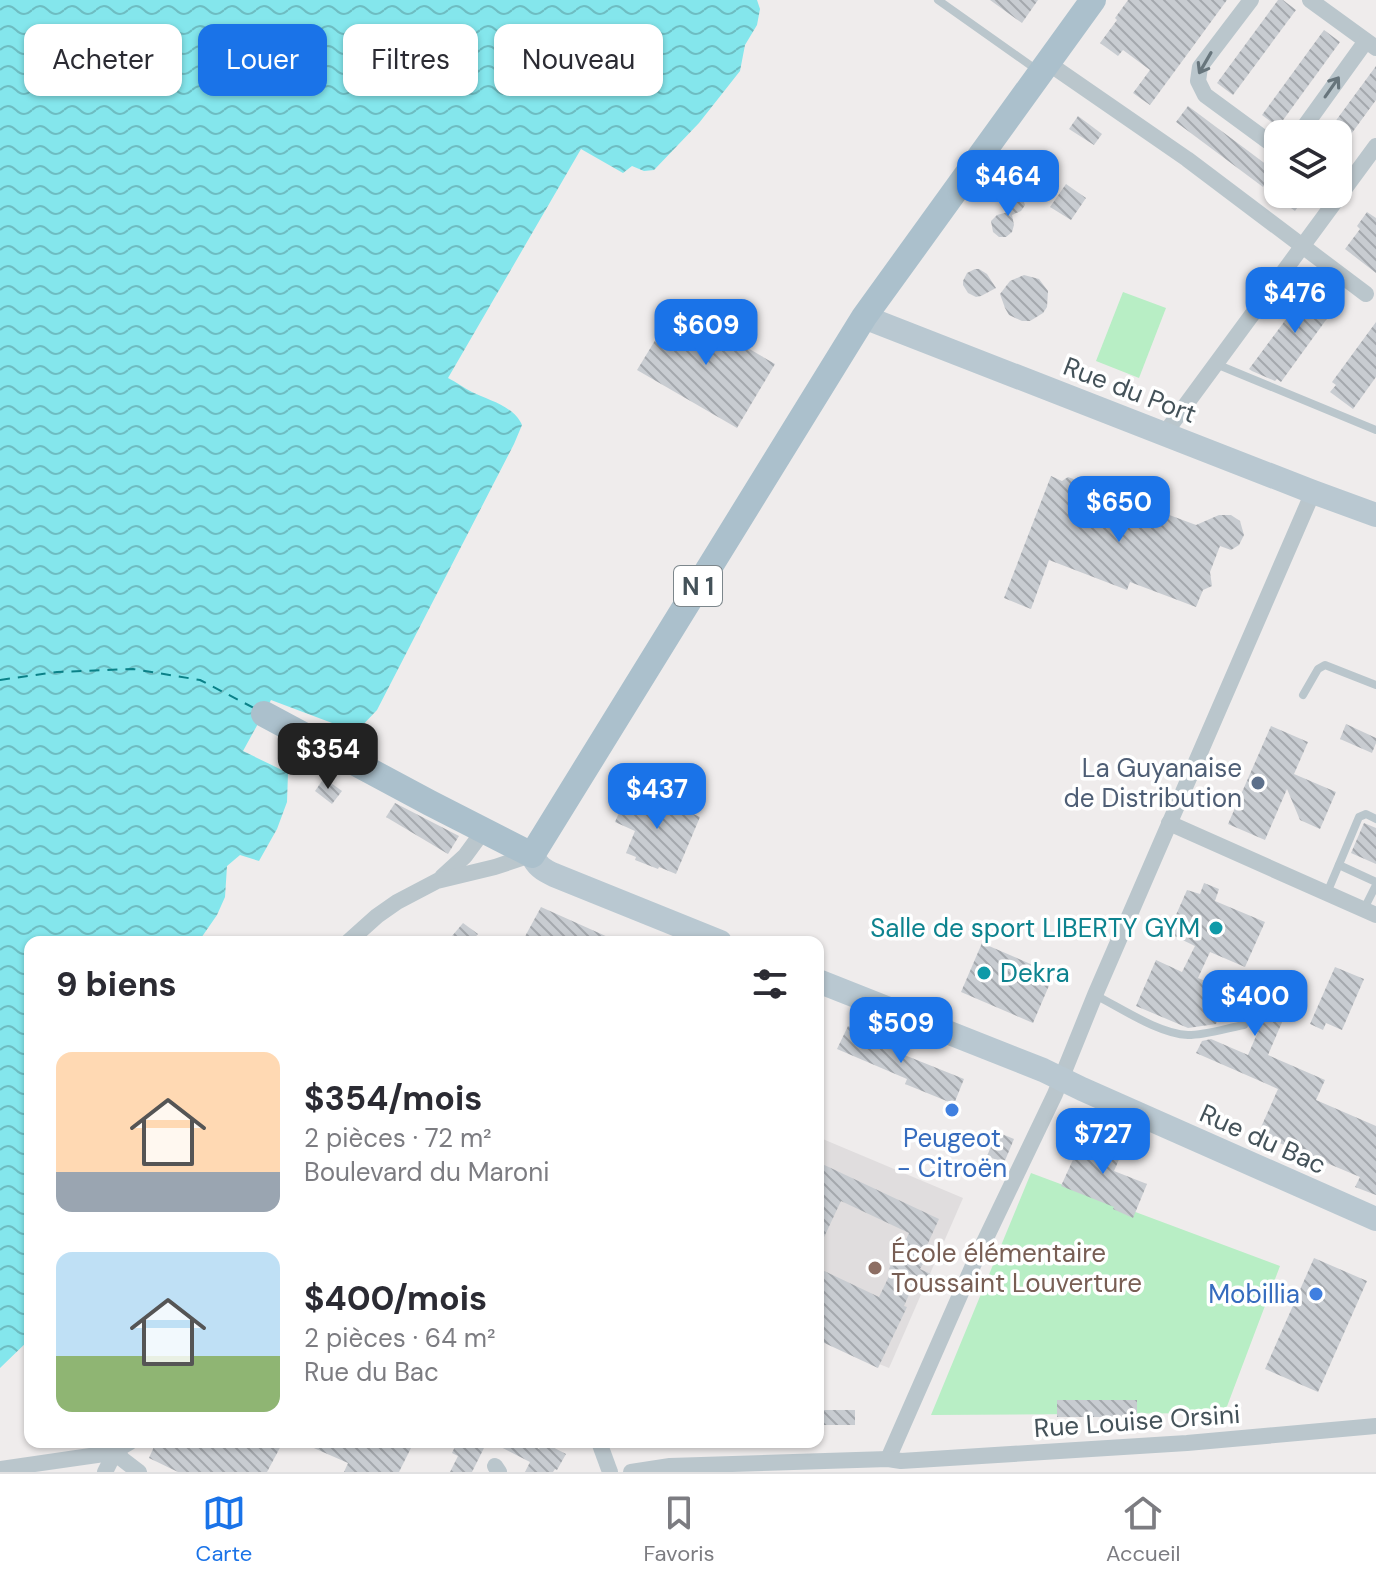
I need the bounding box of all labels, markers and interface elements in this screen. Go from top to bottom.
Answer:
chip: Acheter [24,24,182,96]
chip: Louer [198,24,327,96]
chip: Filtres [343,24,478,96]
chip: Nouveau [494,24,663,96]
one-way arrow [1197,51,1213,73]
one-way arrow [1324,77,1340,99]
map controls [1264,120,1352,208]
button: layers [1264,120,1352,208]
pin: $464 [961,150,1055,218]
text: $464 [975,159,1041,193]
pin: $476 [1248,267,1342,335]
text: $476 [1264,276,1326,310]
pin: $609 [659,299,753,367]
text: $609 [672,308,740,342]
street label: Rue du Port [1059,349,1201,431]
pin: $650 [1072,476,1166,544]
text: $650 [1086,485,1152,519]
road number: N 1 [674,566,722,606]
pin: $354 [281,723,375,791]
text: $354 [296,732,360,766]
place label: La Guyanaise de Distribution [1063,751,1242,815]
pin: $437 [610,763,704,831]
text: $437 [626,772,688,806]
marker: La Guyanaise de Distribution [1249,774,1267,792]
place label: Salle de sport LIBERTY GYM [870,911,1200,945]
marker: Salle de sport LIBERTY GYM [1207,919,1225,937]
place label: Dekra [1000,956,1070,990]
text: 9 biens [56,962,177,1007]
icon: filters [748,962,792,1006]
marker: Dekra [975,964,993,982]
pin: $400 [1208,970,1302,1038]
text: $400 [1220,979,1290,1013]
pin: $509 [854,997,948,1065]
text: $509 [868,1006,934,1040]
text: $354/mois [304,1076,482,1121]
icon: home [120,1084,216,1180]
street label: Rue du Bac [1194,1096,1332,1182]
marker: Peugeot - Citroën [943,1101,961,1119]
pin: $727 [1056,1108,1150,1176]
text: $727 [1074,1117,1132,1151]
text: 2 pièces · 72 m² [304,1121,492,1155]
place label: Peugeot - Citroën [897,1121,1007,1185]
text: Boulevard du Maroni [304,1155,549,1189]
place label: École élémentaire Toussaint Louverture [891,1236,1142,1300]
marker: École élémentaire Toussaint Louverture [866,1259,884,1277]
text: $400/mois [304,1276,487,1321]
place label: Mobillia [1208,1277,1300,1311]
icon: home [120,1284,216,1380]
marker: Mobillia [1307,1285,1325,1303]
text: 2 pièces · 64 m² [304,1321,496,1355]
text: Rue du Bac [304,1355,439,1389]
street label: Rue Louise Orsini [1033,1397,1241,1445]
tab: Carte [196,1491,252,1568]
tab: Favoris [644,1491,715,1568]
tab: Accueil [1106,1491,1180,1568]

